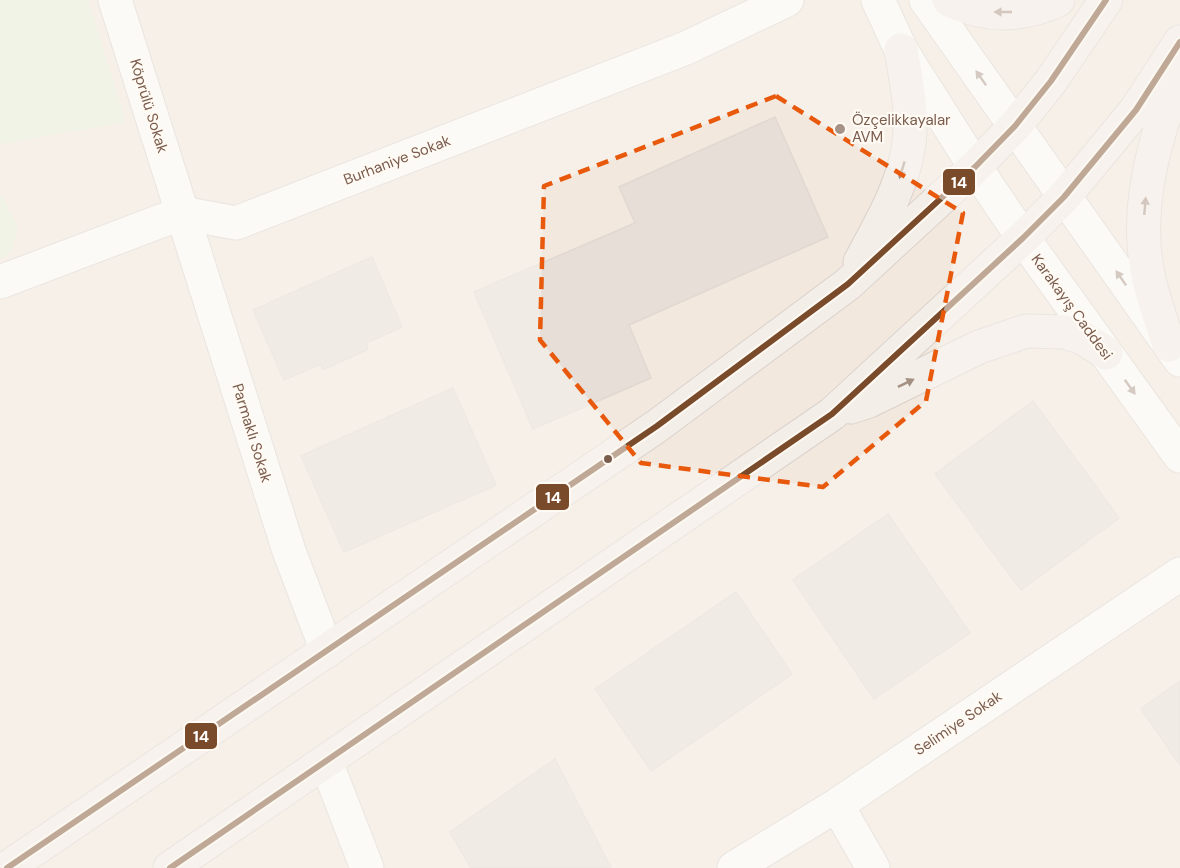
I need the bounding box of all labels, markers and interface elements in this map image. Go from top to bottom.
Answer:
one-way arrow [994,7,1013,17]
street label: Köprülü Sokak [125,56,173,156]
one-way arrow [975,71,987,87]
place label: Özçelikkayalar AVM [852,110,951,147]
marker: Özçelikkayalar AVM [833,122,847,136]
street label: Burhaniye Sokak [341,130,454,190]
one-way arrow [897,161,906,179]
line badge: 14 [942,168,976,196]
text: 14 [951,172,967,193]
one-way arrow [1140,197,1150,216]
street label: Karakayış Caddesi [1027,250,1117,364]
one-way arrow [1115,271,1127,287]
one-way arrow [1124,378,1136,394]
one-way arrow [897,379,914,388]
street label: Parmaklı Sokak [227,381,277,485]
unlabelled marker [602,453,614,465]
line badge: 14 [535,483,570,511]
text: 14 [545,487,561,508]
street label: Selimiye Sokak [910,686,1006,760]
line badge: 14 [184,722,218,750]
text: 14 [193,726,209,747]

